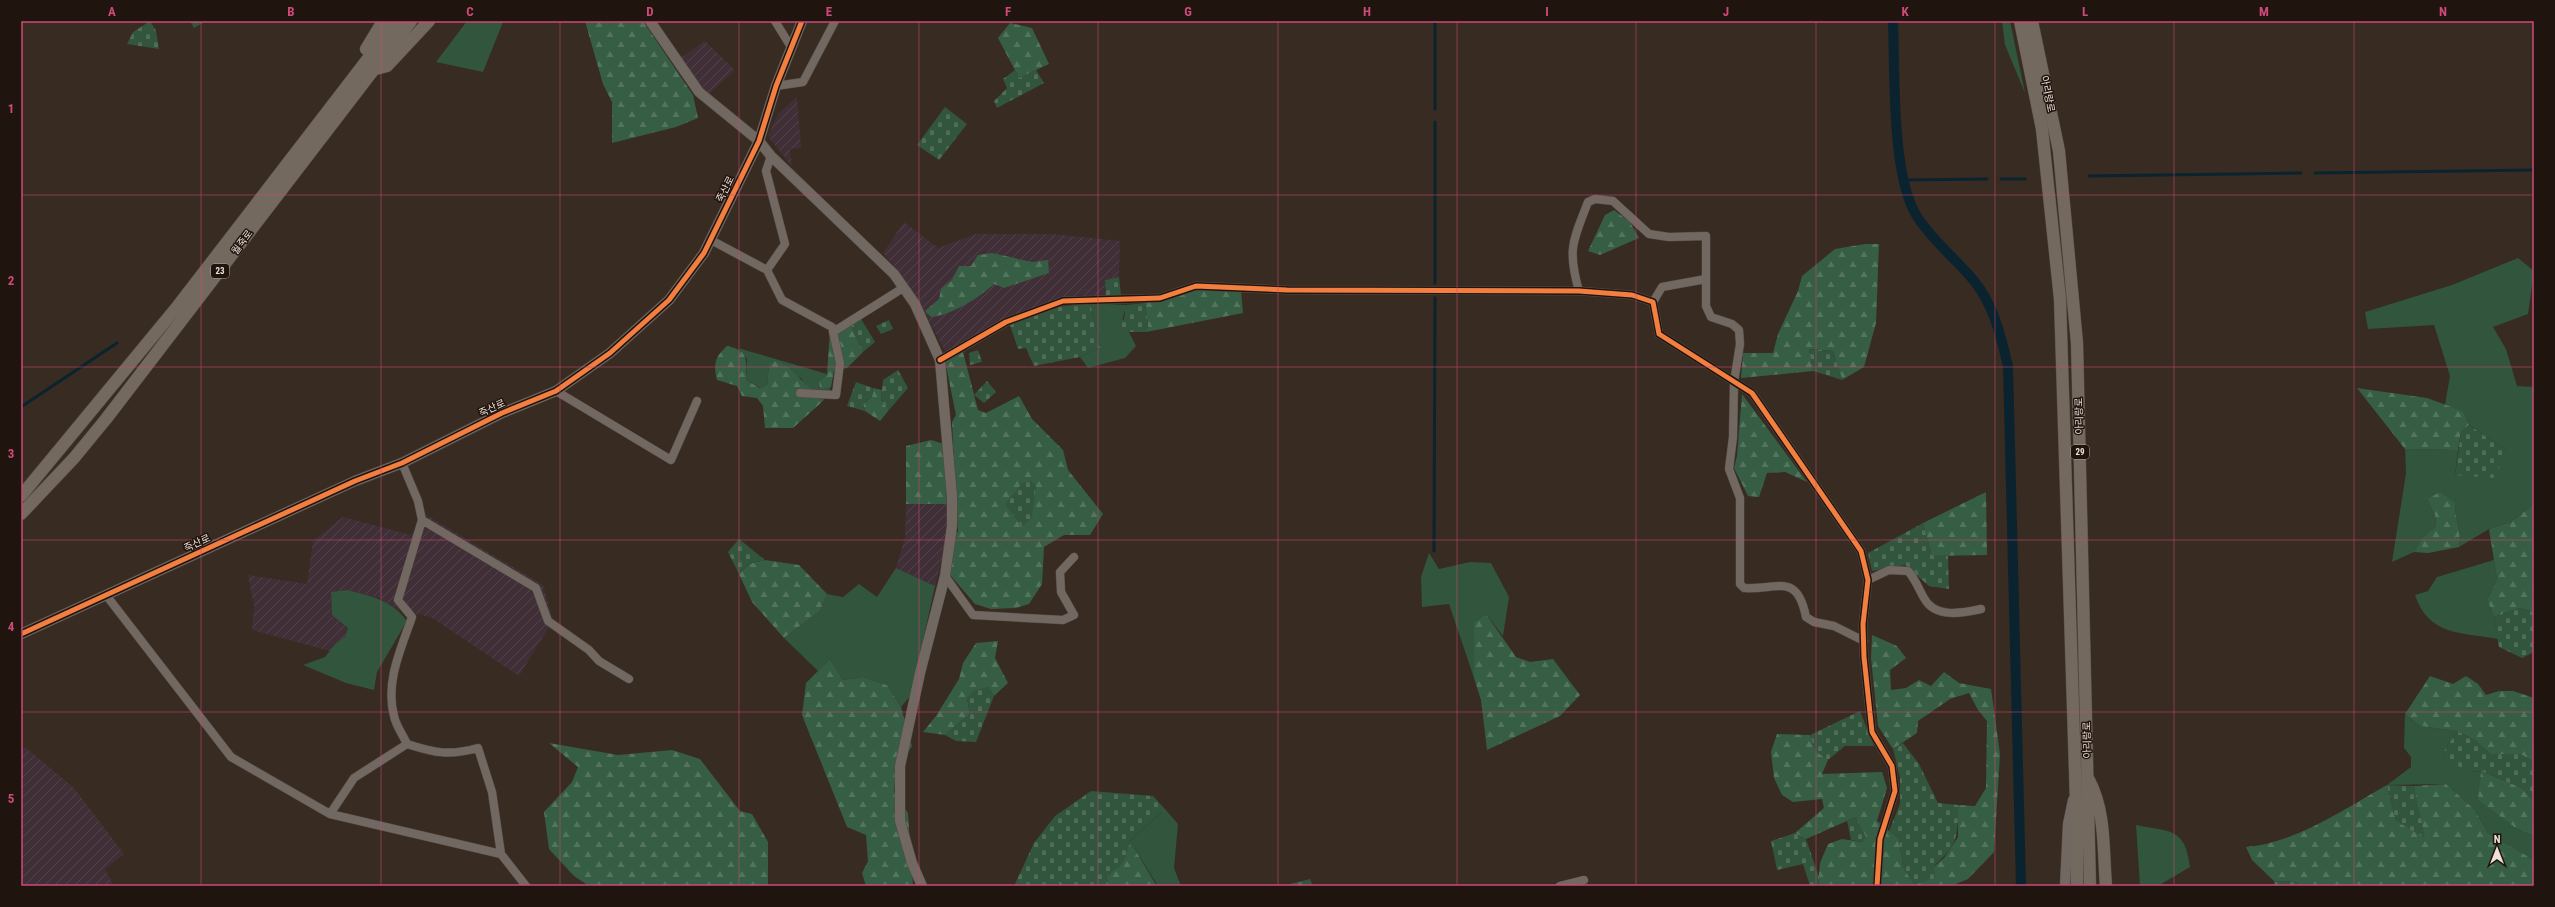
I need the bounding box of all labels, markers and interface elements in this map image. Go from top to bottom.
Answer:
text: A [108,4,116,19]
text: B [287,4,295,19]
text: C [466,4,474,19]
text: D [646,4,654,19]
text: E [826,4,833,19]
text: F [1005,4,1011,19]
text: G [1184,4,1192,19]
text: H [1363,4,1371,19]
text: I [1545,4,1549,19]
text: J [1723,4,1729,19]
text: K [1901,4,1909,19]
text: L [2082,4,2088,19]
text: M [2259,4,2269,19]
text: N [2439,4,2447,19]
street label: 아리랑로 [2039,75,2057,113]
text: 1 [8,101,14,116]
street label: 죽산로 [714,174,736,204]
street label: 월죽로 [229,228,255,256]
road number: 23 [211,264,229,278]
text: 2 [8,273,15,288]
street label: 죽산로 [477,397,507,419]
street label: 아리랑로 [2073,398,2085,434]
road number: 29 [2071,445,2089,459]
text: 3 [8,446,14,461]
street label: 죽산로 [182,532,212,554]
text: 4 [8,619,15,634]
street label: 아리랑로 [2081,722,2093,758]
text: 5 [8,791,15,806]
north arrow [2477,829,2517,869]
text: N [2494,833,2501,846]

